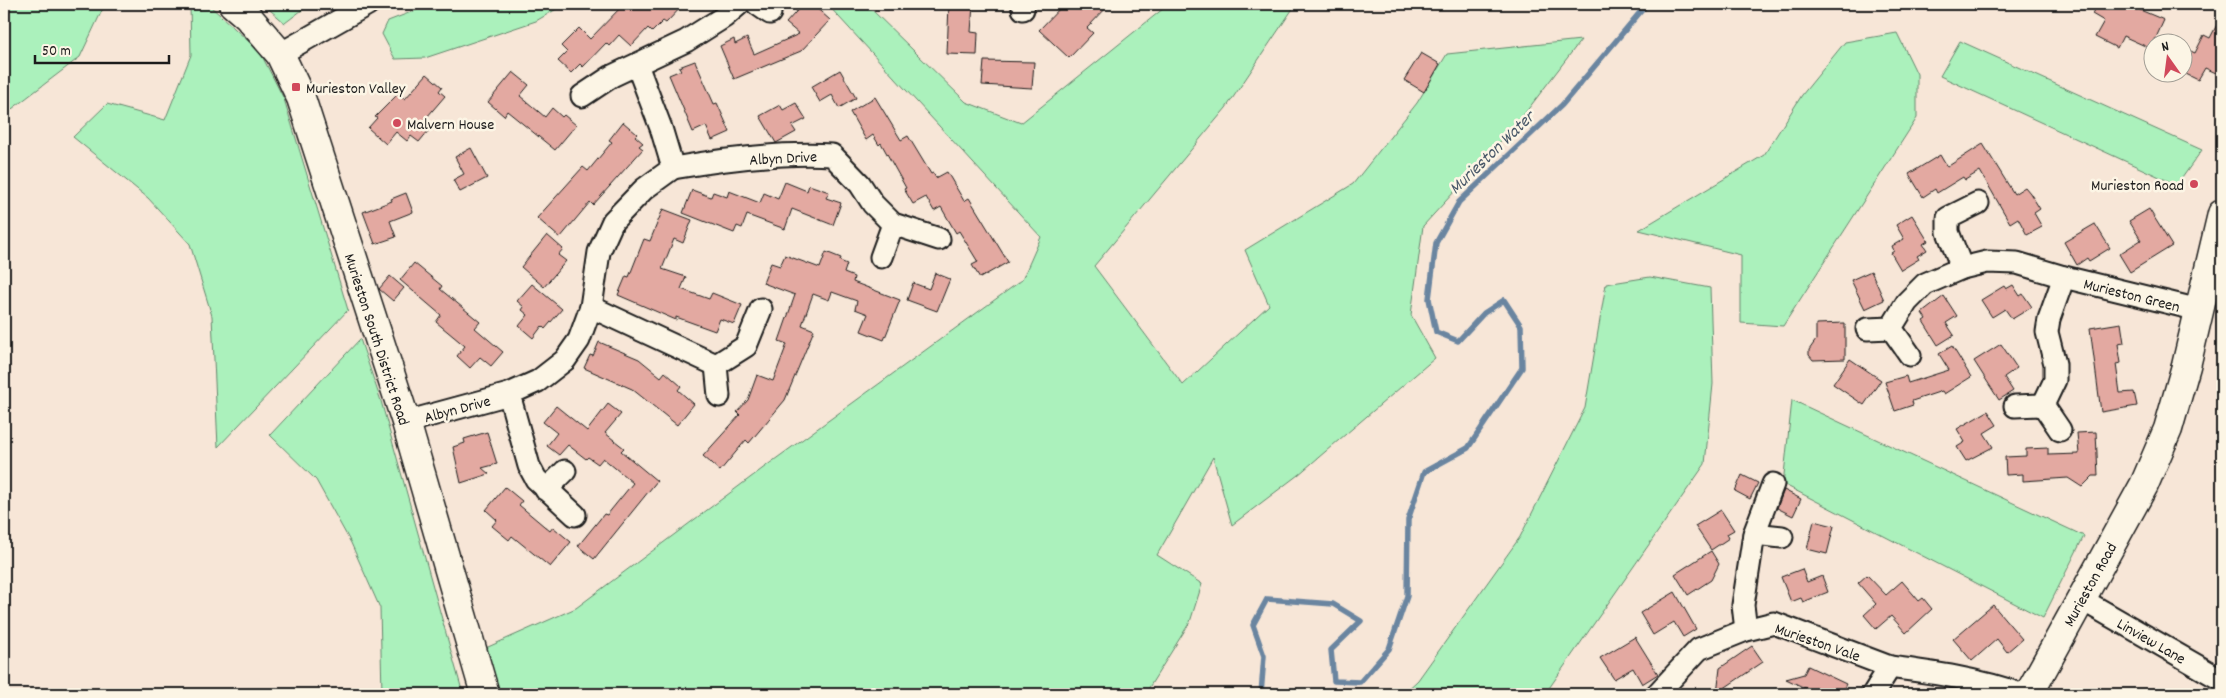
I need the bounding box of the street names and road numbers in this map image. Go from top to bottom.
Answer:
street label: Albyn Drive [749,146,818,173]
street label: Murieston South District Road [337,251,414,429]
street label: Murieston Green [2081,273,2182,319]
street label: Albyn Drive [422,391,493,430]
street label: Murieston Road [2059,539,2124,631]
street label: Linview Lane [2112,613,2189,671]
street label: Murieston Vale [1771,618,1863,669]

